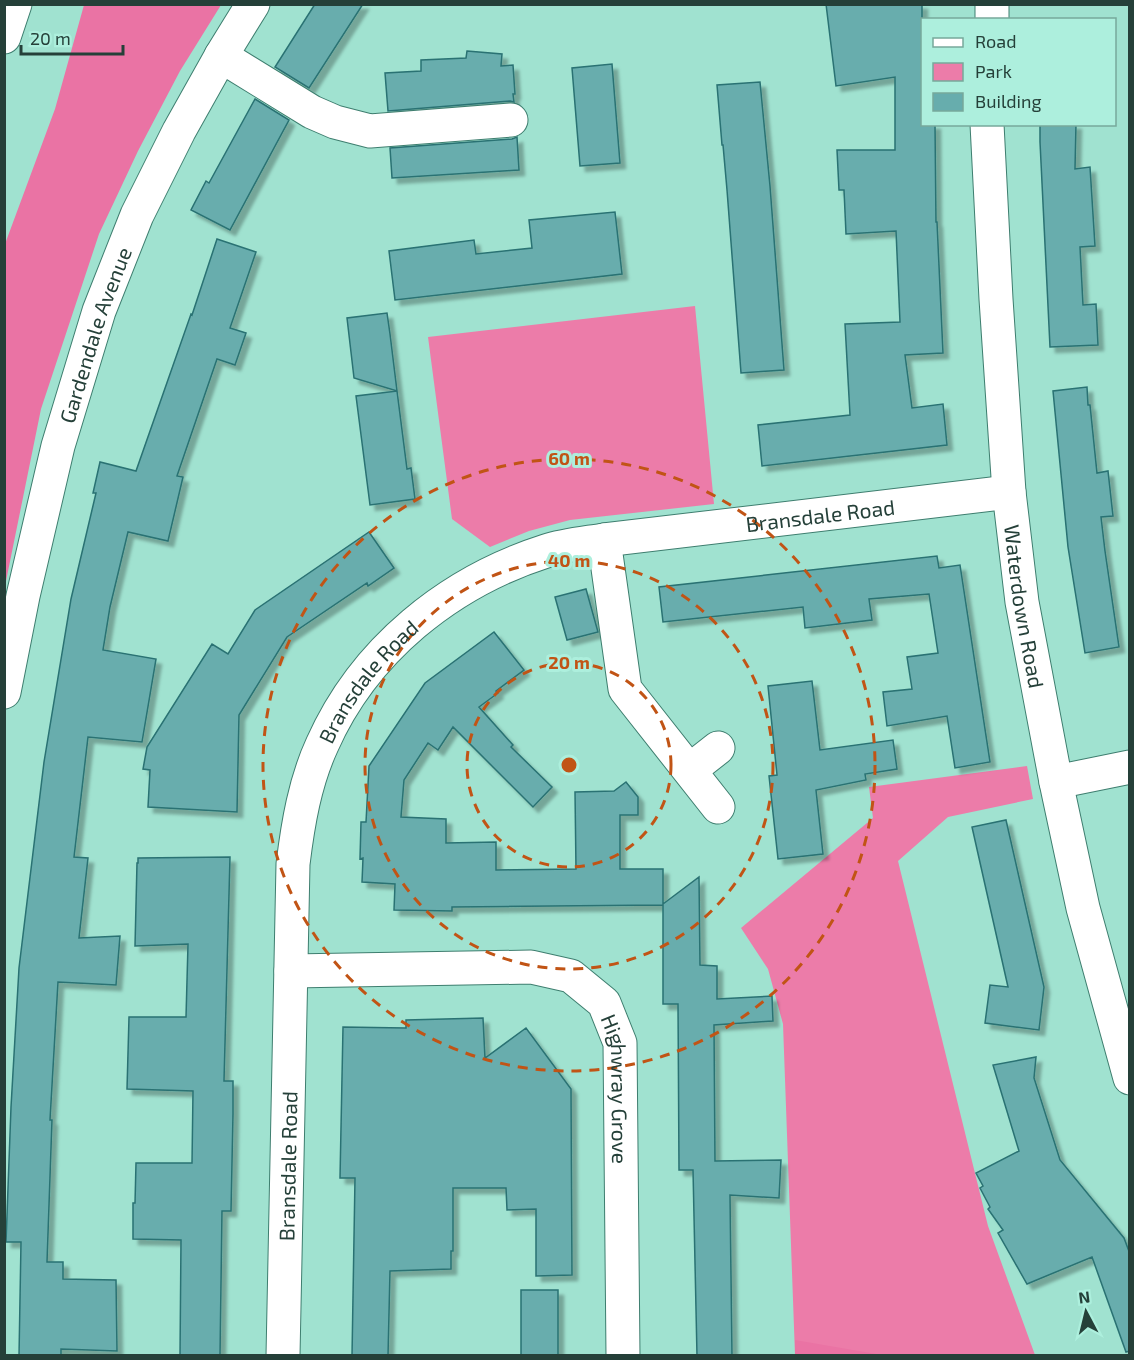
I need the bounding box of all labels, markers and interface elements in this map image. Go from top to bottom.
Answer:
scale bar [21,18,123,56]
legend [921,18,1116,126]
text: 20 m [30,27,71,49]
text: Road [975,30,1016,52]
text: Park [975,60,1012,82]
text: Building [975,90,1042,112]
street label: Gardendale Avenue [53,243,136,426]
text: 60 m [548,447,590,469]
street label: Bransdale Road [744,493,896,536]
street label: Waterdown Road [1000,523,1050,690]
text: 40 m [548,549,590,571]
street label: Bransdale Road [312,614,422,747]
text: 20 m [548,651,590,673]
centre of rings [559,755,579,775]
street label: Highwray Grove [597,1010,634,1164]
street label: Bransdale Road [273,1091,301,1241]
north arrow [1056,1282,1116,1342]
text: N [1077,1286,1091,1307]

